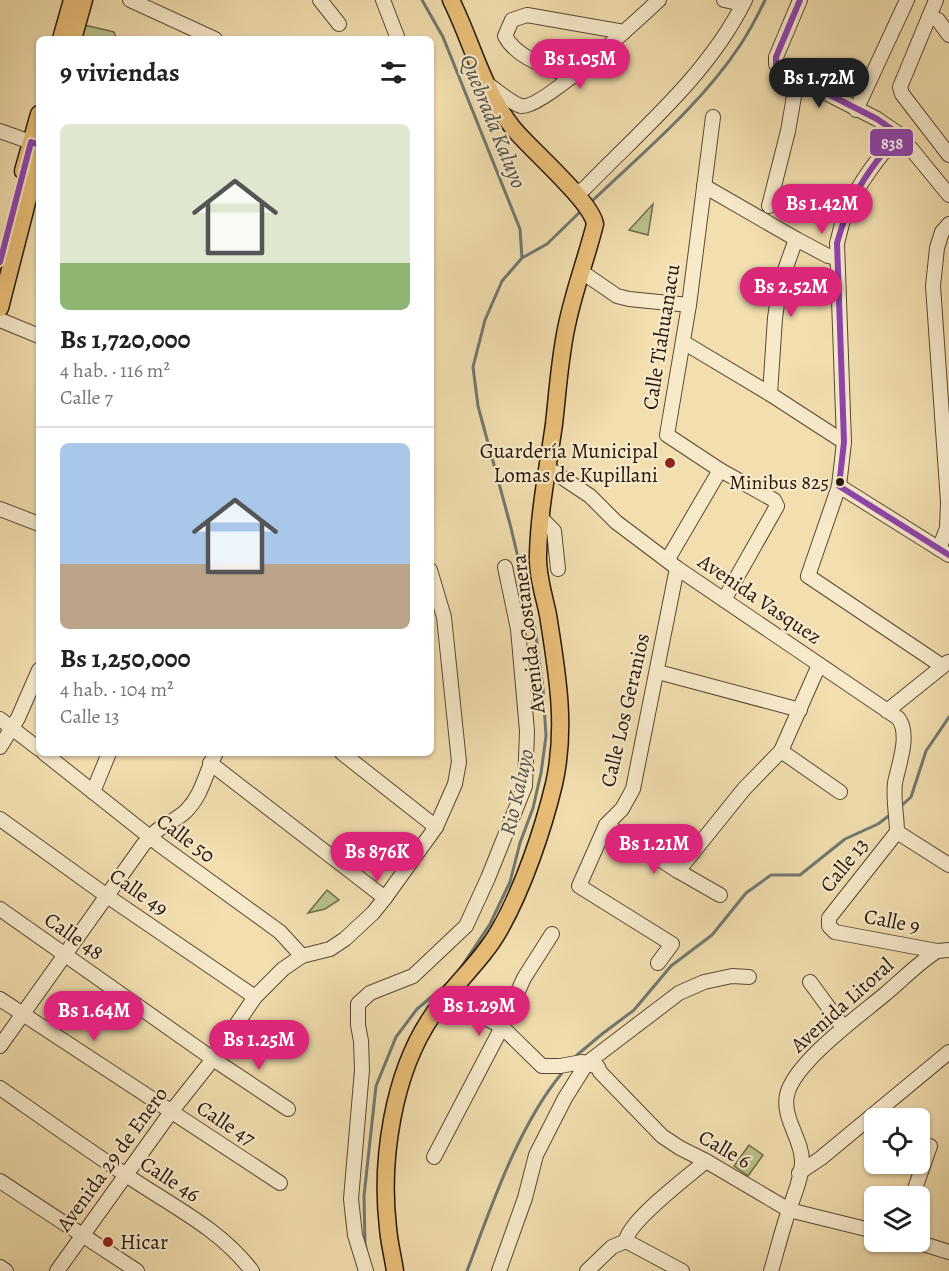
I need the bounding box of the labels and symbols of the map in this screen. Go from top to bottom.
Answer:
pin: Bs 1.05M [518,39,642,90]
water label: Quebrada Kaluyo [453,50,534,193]
pin: Bs 1.72M [757,58,881,109]
line badge: 838 [869,128,914,157]
text: 838 [881,133,903,155]
pin: Bs 1.42M [760,184,884,235]
street label: Calle Tiahuanacu [636,261,686,412]
pin: Bs 2.52M [729,267,853,318]
place label: Guardería Municipal Lomas de Kupillani [480,437,658,489]
marker: Guardería Municipal Lomas de Kupillani [663,456,677,470]
place label: Minibus 825 [729,469,829,496]
marker: Minibus 825 [834,476,846,488]
street label: Avenida Vasquez [692,547,827,651]
street label: Avenida Costanera [504,553,552,716]
street label: Calle Los Geranios [594,630,656,790]
water label: Rio Kaluyo [492,746,541,838]
street label: Calle 50 [151,807,221,869]
pin: Bs 1.21M [592,824,716,875]
pin: Bs 876K [322,832,432,883]
street label: Calle 13 [813,832,875,898]
street label: Calle 49 [104,862,174,922]
street label: Calle 9 [862,902,922,940]
street label: Calle 48 [39,905,109,967]
street label: Avenida Litoral [784,951,900,1059]
pin: Bs 1.29M [417,986,541,1037]
pin: Bs 1.64M [32,991,156,1042]
pin: Bs 1.25M [197,1020,321,1071]
street label: Avenida 29 de Enero [49,1081,174,1238]
street label: Calle 47 [191,1094,261,1153]
street label: Calle 6 [694,1123,757,1175]
street label: Calle 46 [135,1149,206,1209]
place label: Hicar [120,1228,168,1256]
marker: Hicar [101,1235,115,1249]

